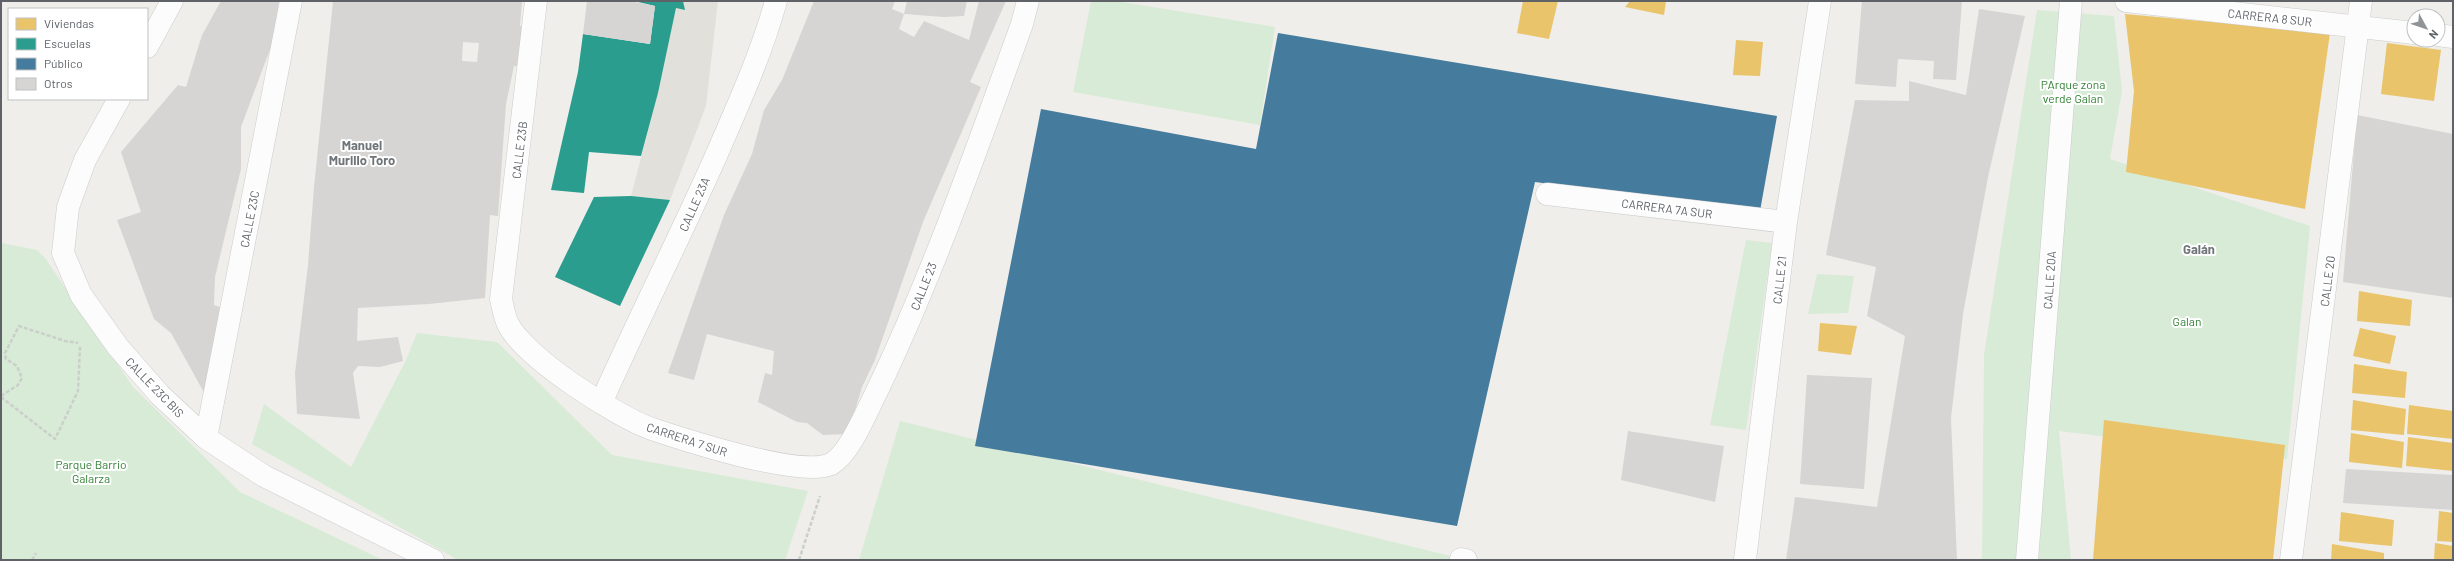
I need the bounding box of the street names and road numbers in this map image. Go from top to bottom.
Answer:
street label: CARRERA 8 SUR [2227,6,2313,28]
street label: CALLE 23B [509,120,529,180]
street label: CALLE 23A [676,175,712,233]
street label: CALLE 23C [237,189,261,249]
street label: CARRERA 7A SUR [1621,195,1713,221]
street label: CALLE 20A [2040,250,2058,310]
street label: CALLE 21 [1770,255,1788,305]
street label: CALLE 20 [2317,255,2337,307]
street label: CALLE 23 [907,260,939,312]
street label: CALLE 23C BIS [123,354,187,420]
street label: CARRERA 7 SUR [645,419,729,459]

